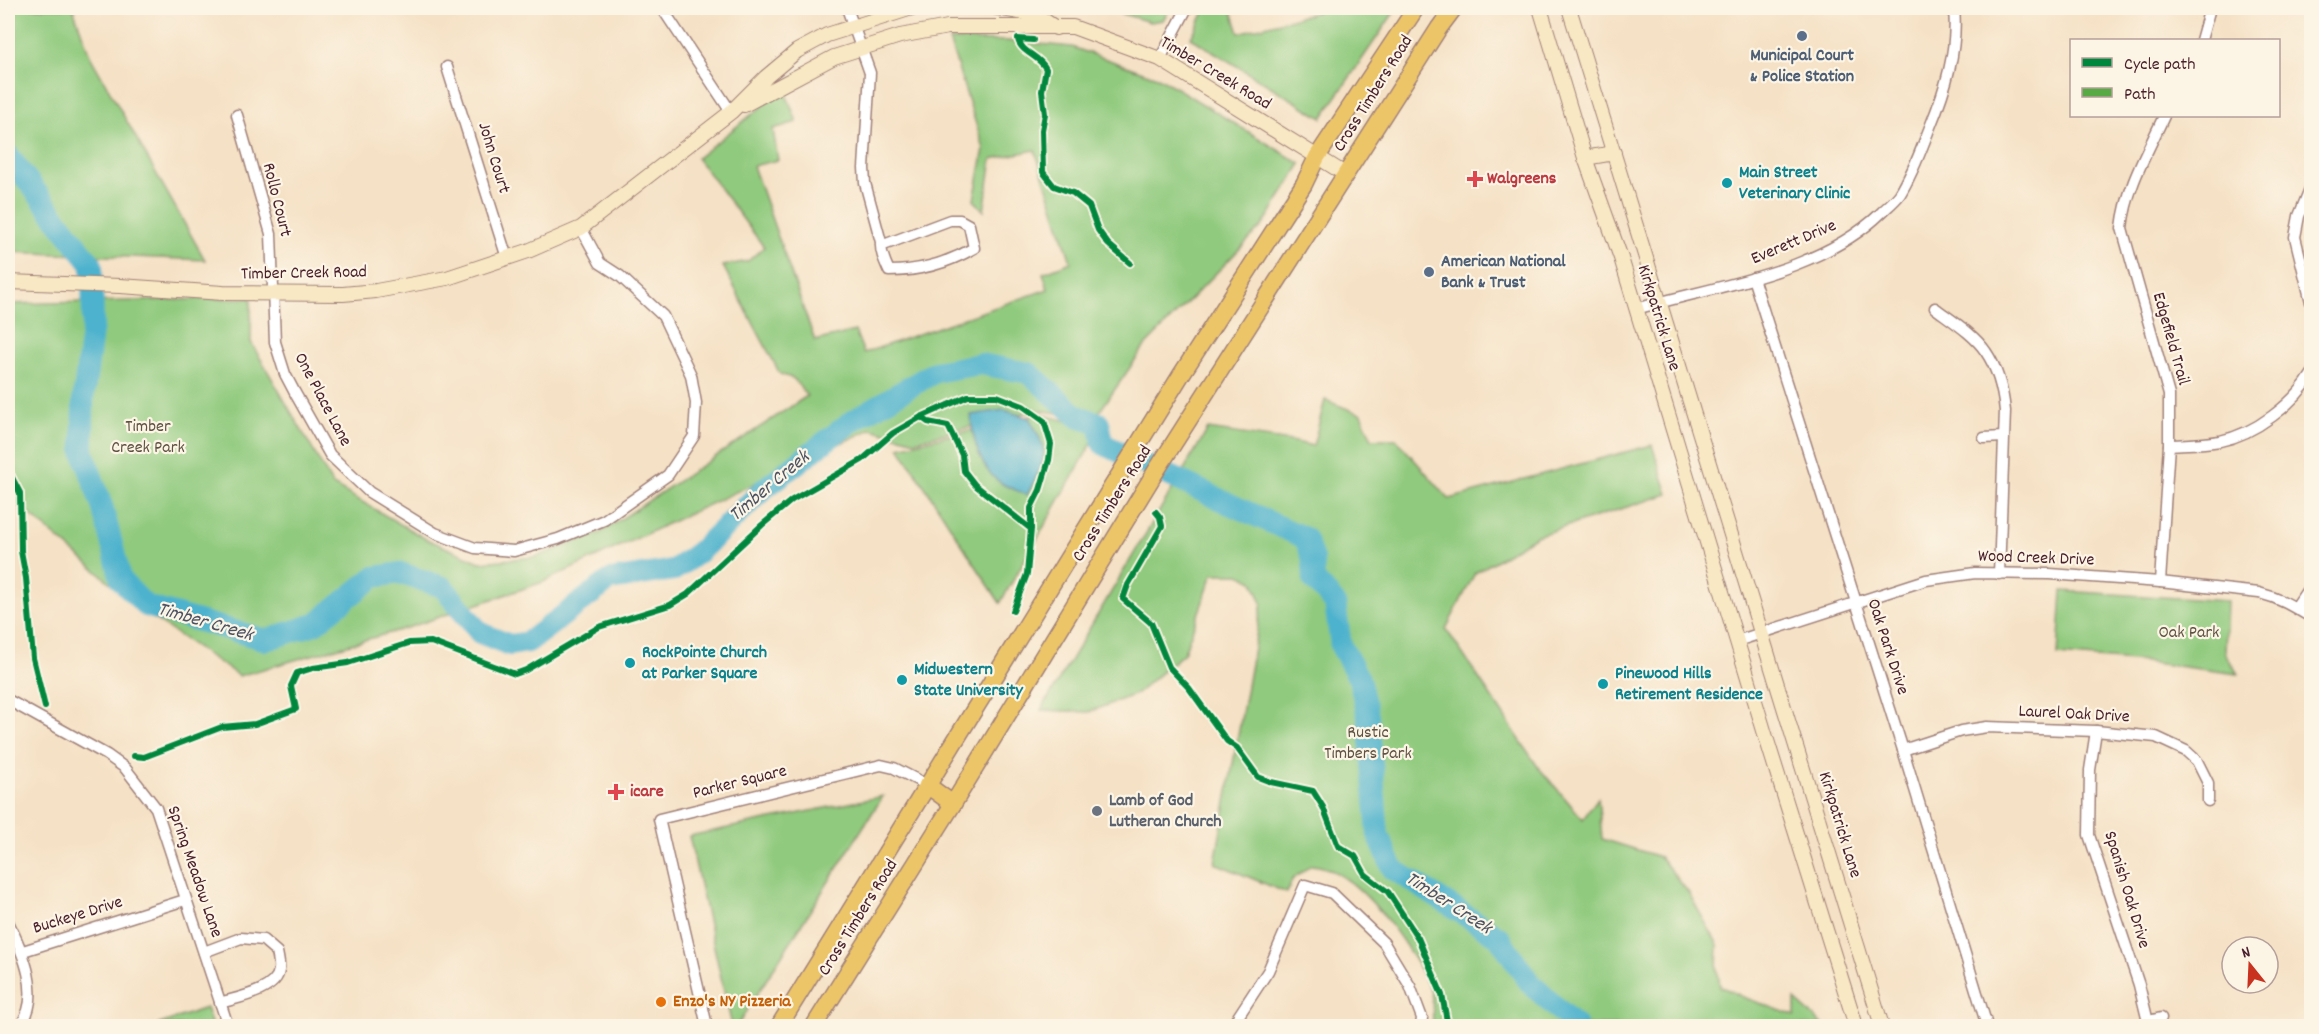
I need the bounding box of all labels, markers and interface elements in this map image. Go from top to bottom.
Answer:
marker: Municipal Court & Police Station [1795,29,1809,43]
street label: Timber Creek Road [1155,31,1275,117]
street label: Cross Timbers Road [1328,31,1420,157]
legend [2070,39,2280,117]
place label: Municipal Court & Police Station [1750,44,1854,90]
text: Cycle path [2124,53,2195,78]
text: Path [2124,83,2156,108]
street label: John Court [470,119,516,197]
street label: Rollo Court [255,160,297,240]
place label: Main Street Veterinary Clinic [1739,161,1850,207]
place label: Walgreens [1487,167,1557,192]
marker: Walgreens [1468,172,1482,186]
marker: Main Street Veterinary Clinic [1720,176,1734,190]
street label: Everett Drive [1748,214,1841,272]
place label: American National Bank & Trust [1441,250,1566,296]
street label: Timber Creek Road [241,260,367,288]
street label: Kirkpatrick Lane [1630,262,1686,374]
marker: American National Bank & Trust [1422,265,1436,279]
street label: Edgefield Trail [2145,290,2195,389]
street label: One Place Lane [287,349,357,451]
park label: Timber Creek Park [111,415,185,461]
street label: Cross Timbers Road [1067,441,1159,567]
water label: Timber Creek [723,444,818,529]
street label: Wood Creek Drive [1977,544,2095,574]
water label: Timber Creek [154,596,258,650]
street label: Oak Park Drive [1860,596,1914,698]
park label: Oak Park [2159,621,2219,646]
place label: RockPointe Church at Parker Square [642,641,767,687]
marker: RockPointe Church at Parker Square [623,656,637,670]
place label: Midwestern State University [914,658,1024,704]
place label: Pinewood Hills Retirement Residence [1615,662,1763,708]
marker: Midwestern State University [895,673,909,687]
marker: Pinewood Hills Retirement Residence [1596,677,1610,691]
street label: Laurel Oak Drive [2018,700,2130,730]
park label: Rustic Timbers Park [1324,721,1412,767]
street label: Parker Square [690,759,790,807]
street label: Kirkpatrick Lane [1811,769,1867,881]
place label: icare [630,780,664,805]
marker: icare [607,783,625,801]
place label: Lamb of God Lutheran Church [1109,789,1222,835]
street label: Spring Meadow Lane [160,803,228,941]
marker: Lamb of God Lutheran Church [1090,804,1104,818]
street label: Spanish Oak Drive [2096,828,2156,952]
street label: Cross Timbers Road [813,855,905,981]
water label: Timber Creek [1399,866,1498,943]
street label: Buckeye Drive [30,890,126,942]
north arrow [2220,935,2280,995]
text: N [2239,941,2254,965]
place label: Enzo's NY Pizzeria [673,990,791,1015]
marker: Enzo's NY Pizzeria [654,995,668,1009]

